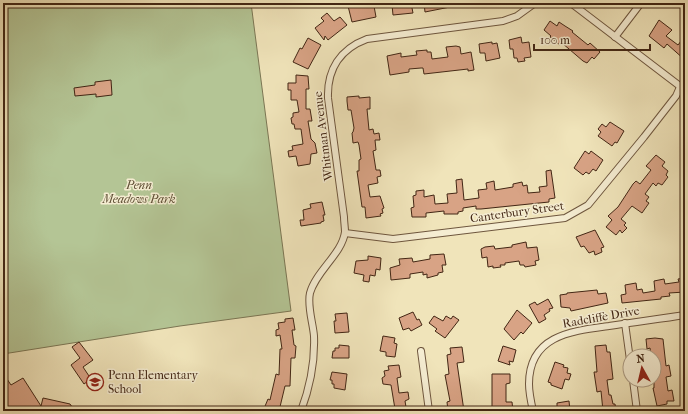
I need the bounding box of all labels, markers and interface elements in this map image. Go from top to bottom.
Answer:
scale bar [534,26,650,52]
text: 100 m [540,33,570,47]
street label: Whitman Avenue [311,90,336,183]
park label: Penn Meadows Park [101,178,176,206]
street label: Canterbury Street [469,198,565,226]
street label: Radcliffe Drive [561,303,641,331]
north arrow [622,348,662,388]
text: N [636,351,646,366]
place label: Penn Elementary School [108,368,199,396]
school or university icon: Penn Elementary School [85,372,105,392]

